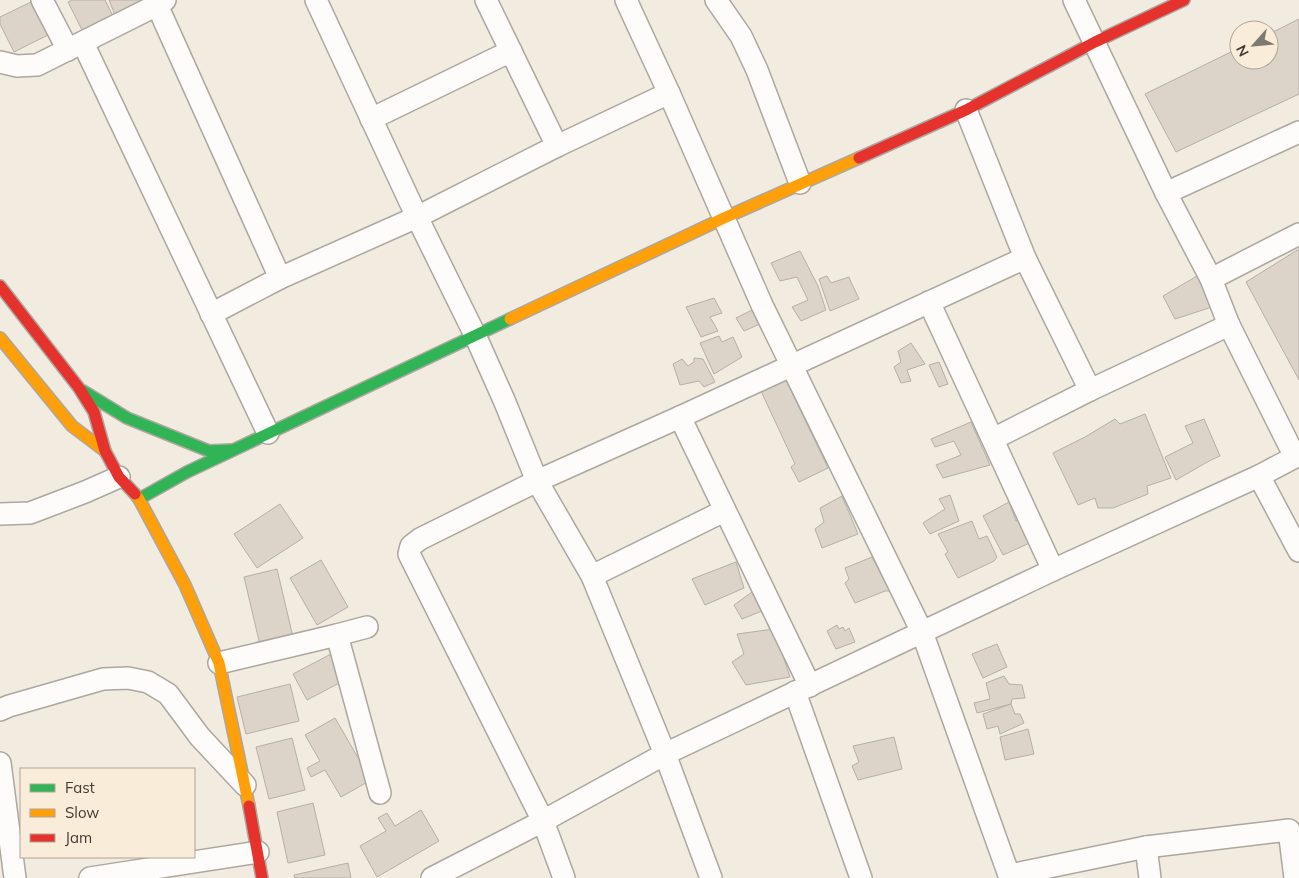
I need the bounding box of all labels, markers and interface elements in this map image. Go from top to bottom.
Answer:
north arrow [1229,20,1279,70]
text: N [1232,42,1253,60]
legend [20,768,195,858]
text: Fast [65,778,95,797]
text: Slow [65,803,99,822]
text: Jam [65,828,92,847]

